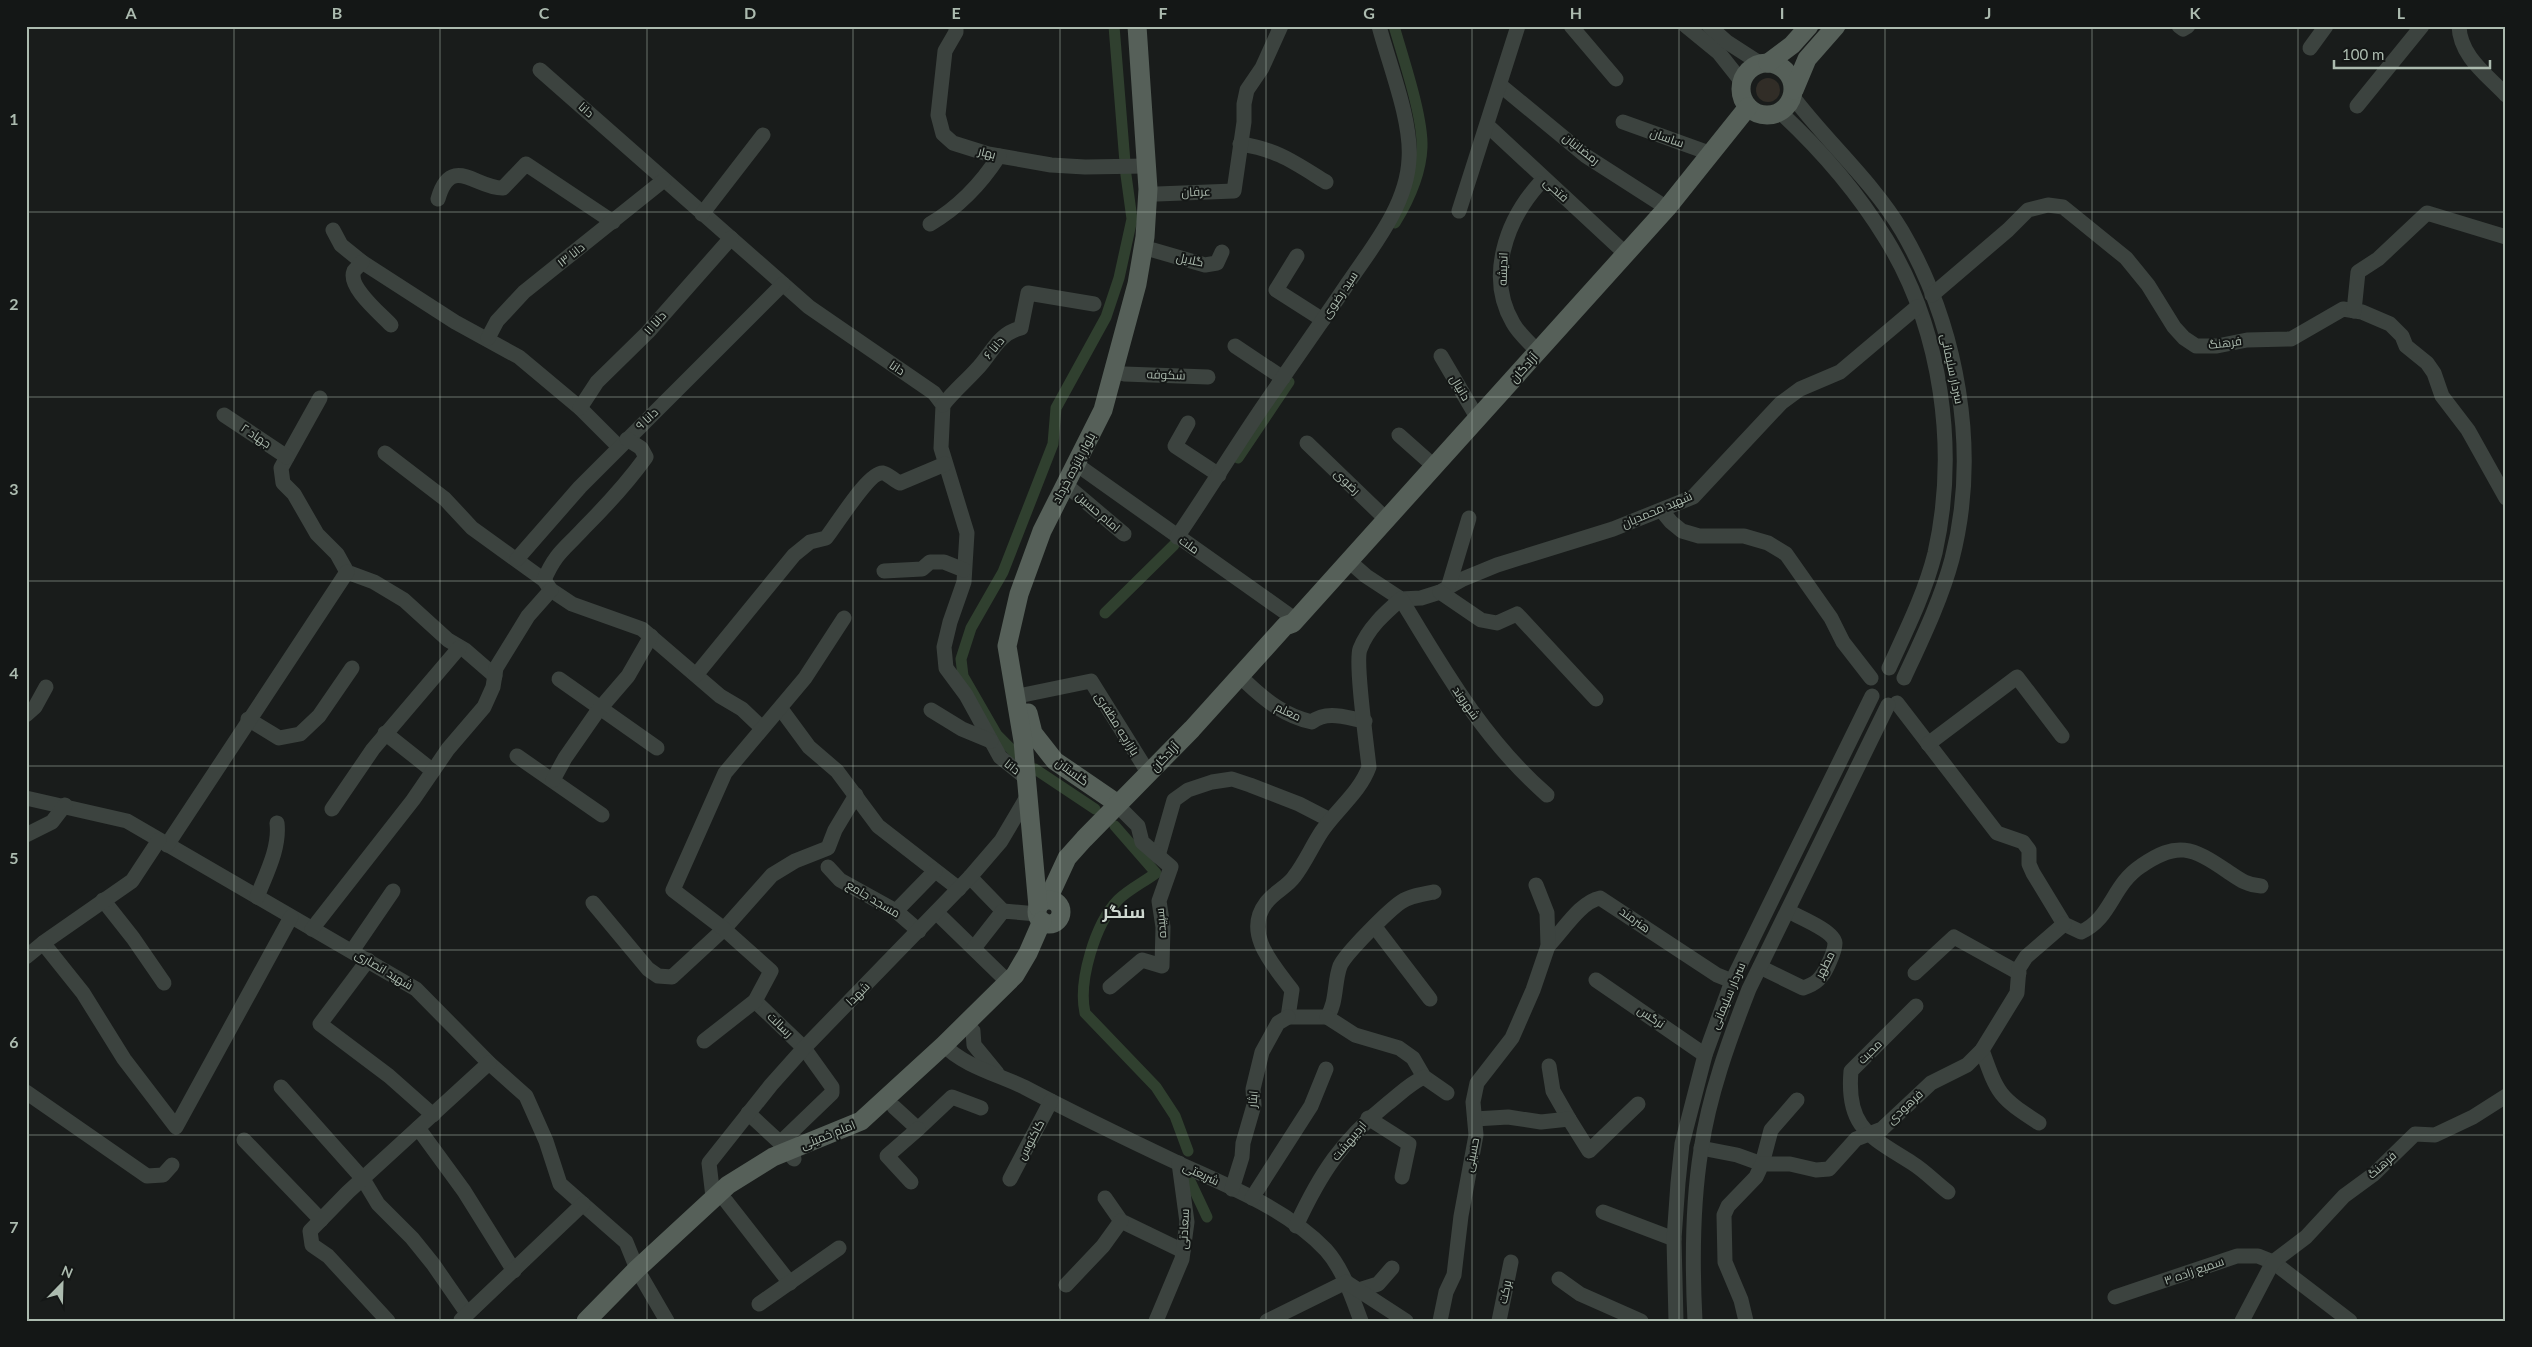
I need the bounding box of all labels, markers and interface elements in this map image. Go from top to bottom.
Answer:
text: A [124,3,137,22]
text: B [332,3,342,22]
text: C [539,3,550,22]
text: D [744,3,756,22]
text: E [951,3,961,22]
text: F [1158,3,1168,22]
text: G [1363,3,1375,22]
text: H [1570,3,1582,22]
text: I [1780,3,1784,22]
text: J [1985,3,1991,22]
text: K [2190,3,2202,22]
text: L [2397,3,2406,22]
scale bar [2334,38,2491,70]
text: 100 m [2342,45,2384,63]
street label: دانا [575,99,597,121]
text: 1 [9,109,19,128]
street label: ساسان [1648,125,1686,151]
street label: رمضانیان [1560,129,1603,168]
street label: بهار [976,143,998,162]
street label: فتحی [1541,174,1572,205]
street label: عرفان [1181,183,1211,200]
street label: دانا ۱۳ [554,239,588,270]
street label: گلایل [1175,249,1205,270]
street label: اندیشه [1494,252,1511,286]
street label: سید رضوی [1318,268,1361,321]
text: 2 [9,294,19,313]
street label: دانا ۱۱ [640,308,669,337]
street label: دانا ۶ [980,333,1007,362]
street label: سردار سلیمانی [1938,333,1967,405]
street label: فرهنگ [2207,333,2243,352]
street label: آزادگان [1506,349,1541,386]
street label: دانا [887,357,908,378]
street label: شکوفه [1146,366,1186,383]
street label: دانیال [1447,372,1474,403]
street label: دانا ۹ [632,404,661,433]
street label: جهاد ۲ [238,420,274,451]
street label: بلوار پانزده خرداد [1049,430,1100,507]
street label: رضوی [1331,466,1364,498]
text: 3 [9,479,19,498]
street label: امام حسین [1072,488,1124,536]
street label: شهید محمدیان [1619,488,1694,531]
street label: ملت [1176,532,1202,557]
text: 4 [9,663,19,682]
street label: شهروند [1449,683,1483,722]
street label: بازارچه مظفری [1090,689,1143,759]
street label: معلم [1272,699,1304,725]
street label: آزادگان [1147,738,1183,774]
street label: گلستان [1053,755,1092,789]
street label: دانا [1001,756,1023,777]
text: 5 [9,848,19,867]
street label: مسجد جامع [843,877,903,921]
district label: سنگر [1102,900,1145,923]
street label: هنرمند [1617,903,1654,936]
street label: سپیده [1152,907,1170,939]
street label: شهید انصاری [353,946,416,993]
street label: مطهر [1811,949,1838,982]
street label: سردار سلیمانی [1707,960,1748,1031]
street label: شهدا [843,979,873,1009]
street label: نرگس [1635,1002,1668,1031]
street label: رسالت [764,1009,796,1040]
text: 6 [9,1032,19,1051]
street label: محبت [1854,1036,1885,1067]
street label: فرهودی [1883,1086,1926,1127]
street label: ایثار [1244,1090,1261,1109]
street label: امام خمینی [798,1117,858,1153]
street label: کاکتوس [1014,1117,1047,1163]
street label: اردیبهشت [1328,1118,1369,1163]
street label: حسینی [1461,1136,1482,1173]
street label: فرهنگ [2364,1148,2399,1182]
street label: شریعتی [1181,1159,1222,1188]
street label: سعادتی [1175,1208,1192,1250]
text: 7 [9,1217,19,1236]
street label: سمیع زاده ۳ [2162,1253,2226,1289]
north arrow [38,1260,88,1310]
text: N [59,1262,76,1282]
street label: برکت [1495,1279,1514,1305]

